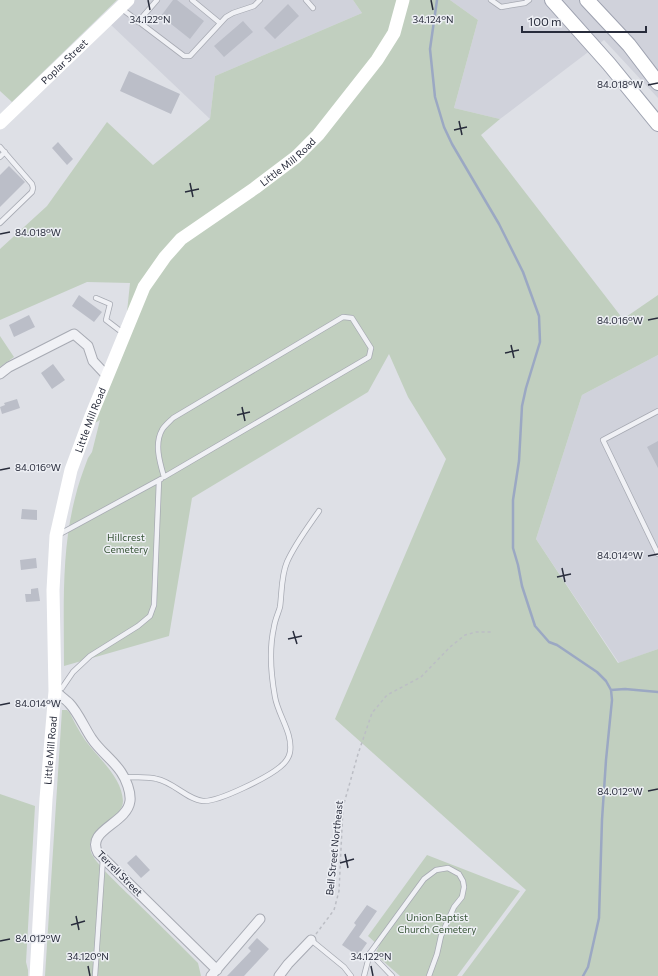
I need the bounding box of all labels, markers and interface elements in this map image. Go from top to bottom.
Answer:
scale bar [522,8,646,34]
text: 34.122°N [130,13,170,25]
text: 34.124°N [412,13,454,25]
text: 100 m [528,14,562,28]
street label: Poplar Street [38,36,90,86]
text: 84.018°W [597,78,643,90]
street label: Little Mill Road [257,135,318,188]
text: 84.018°W [15,226,61,238]
text: 84.016°W [597,314,643,326]
street label: Little Mill Road [72,385,108,454]
text: 84.016°W [15,461,61,473]
park label: Hillcrest Cemetery [104,531,148,555]
text: 84.014°W [597,549,643,561]
text: 84.014°W [15,697,61,709]
street label: Little Mill Road [41,715,59,785]
text: 84.012°W [597,785,643,797]
street label: Bell Street Northeast [323,800,345,896]
street label: Terrell Street [95,848,145,898]
park label: Union Baptist Church Cemetery [397,911,477,935]
text: 84.012°W [15,932,61,944]
text: 34.120°N [67,950,109,962]
text: 34.122°N [351,950,391,962]

